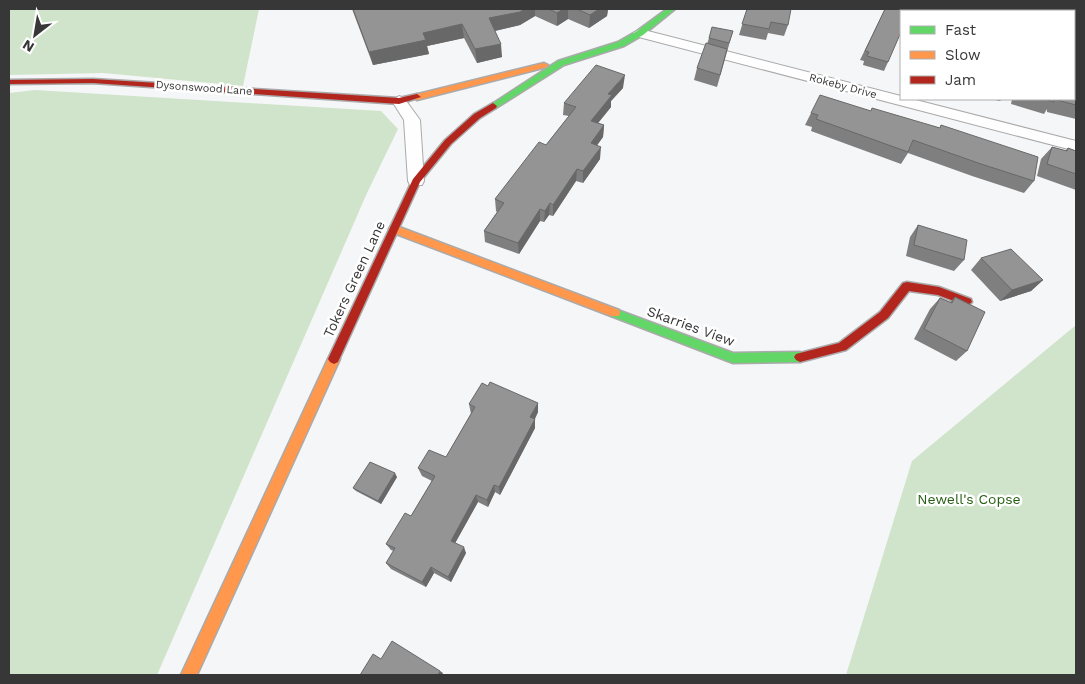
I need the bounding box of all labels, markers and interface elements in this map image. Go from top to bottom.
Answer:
north arrow [10,10,60,60]
legend [900,10,1075,100]
text: Fast [945,21,977,39]
text: N [20,37,37,56]
text: Slow [945,46,981,64]
street label: Rokeby Drive [808,71,878,101]
text: Jam [945,71,976,89]
street label: Dysonswood Lane [155,78,253,98]
street label: Tokers Green Lane [320,218,388,340]
street label: Skarries View [645,303,737,349]
park label: Newell's Copse [917,491,1021,507]

